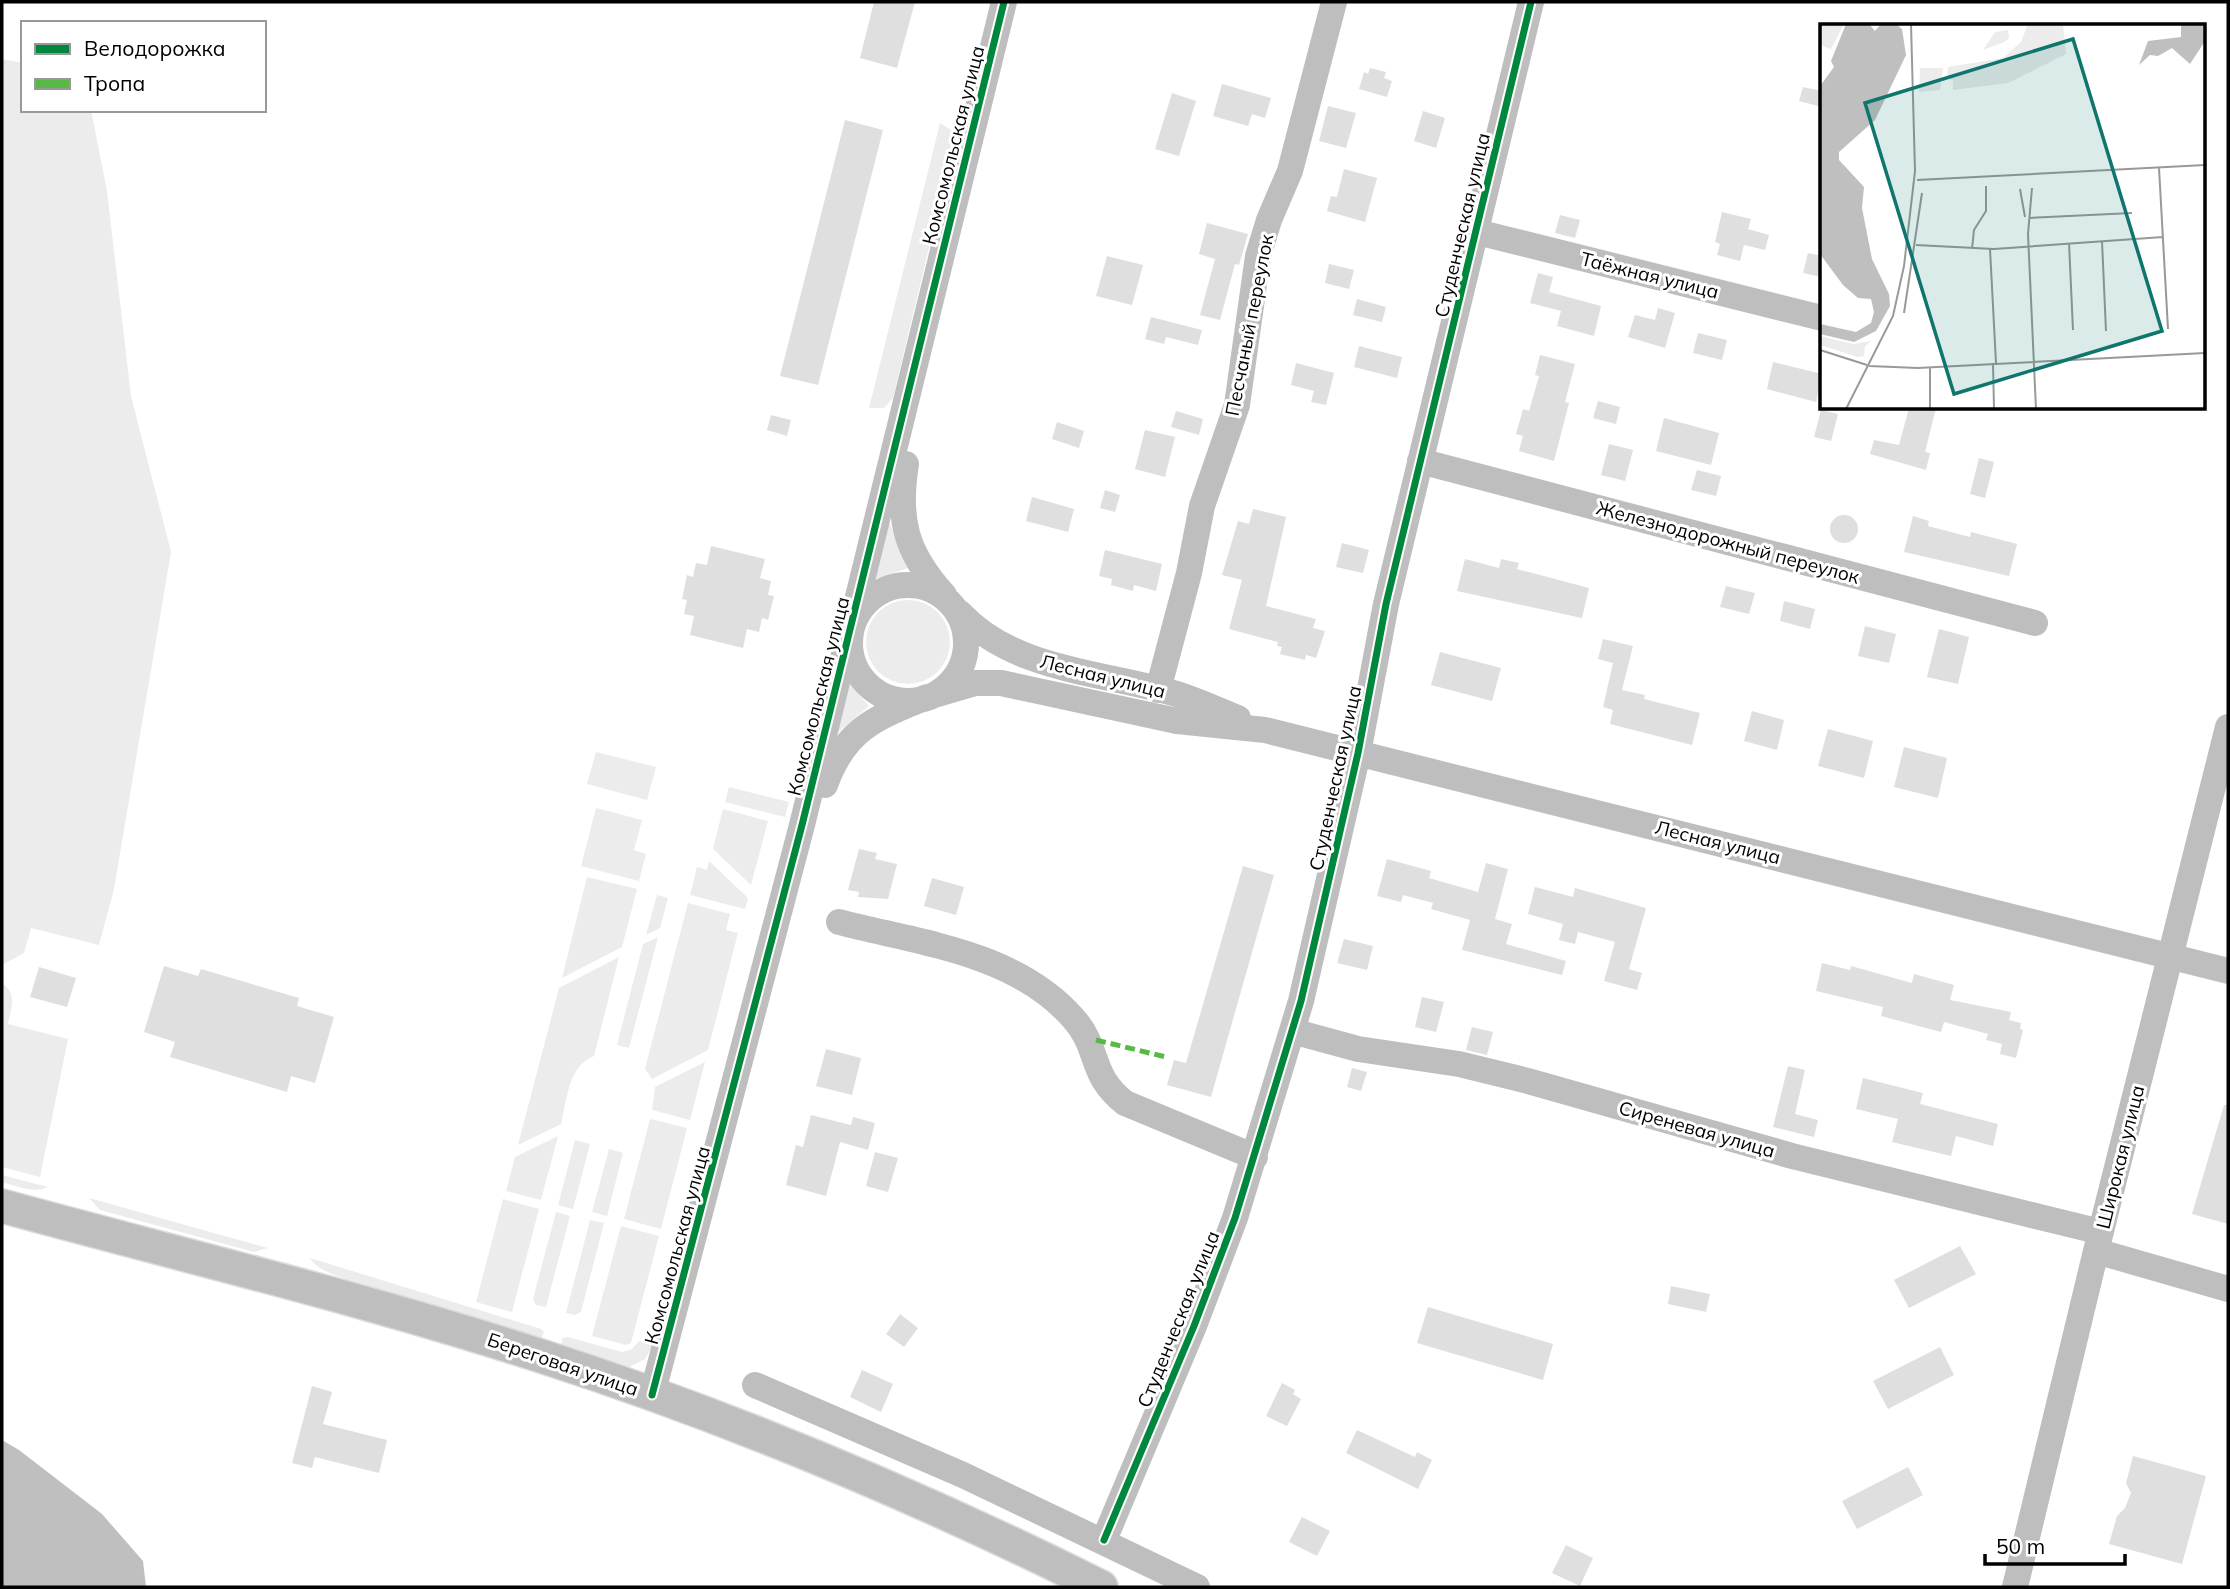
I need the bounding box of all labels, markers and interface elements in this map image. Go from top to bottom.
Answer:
legend [21,21,266,112]
inset map [1820,24,2206,410]
text: Велодорожка [84,35,226,61]
street label: Комсомольская улица [917,43,989,247]
text: Тропа [84,70,145,96]
street label: Студенческая улица [1429,130,1495,320]
street label: Песчаный переулок [1220,231,1279,418]
street label: Таёжная улица [1579,246,1721,304]
street label: Железнодорожный переулок [1594,495,1863,589]
street label: Комсомольская улица [782,594,854,798]
street label: Лесная улица [1038,649,1168,703]
street label: Студенческая улица [1304,683,1366,873]
street label: Лесная улица [1653,815,1783,869]
street label: Широкая улица [2091,1083,2149,1231]
street label: Сиреневая улица [1616,1095,1778,1163]
street label: Комсомольская улица [639,1143,715,1347]
street label: Студенческая улица [1132,1227,1224,1411]
street label: Береговая улица [484,1327,642,1401]
scale bar [1985,1522,2125,1566]
text: 50 m [1996,1533,2045,1559]

